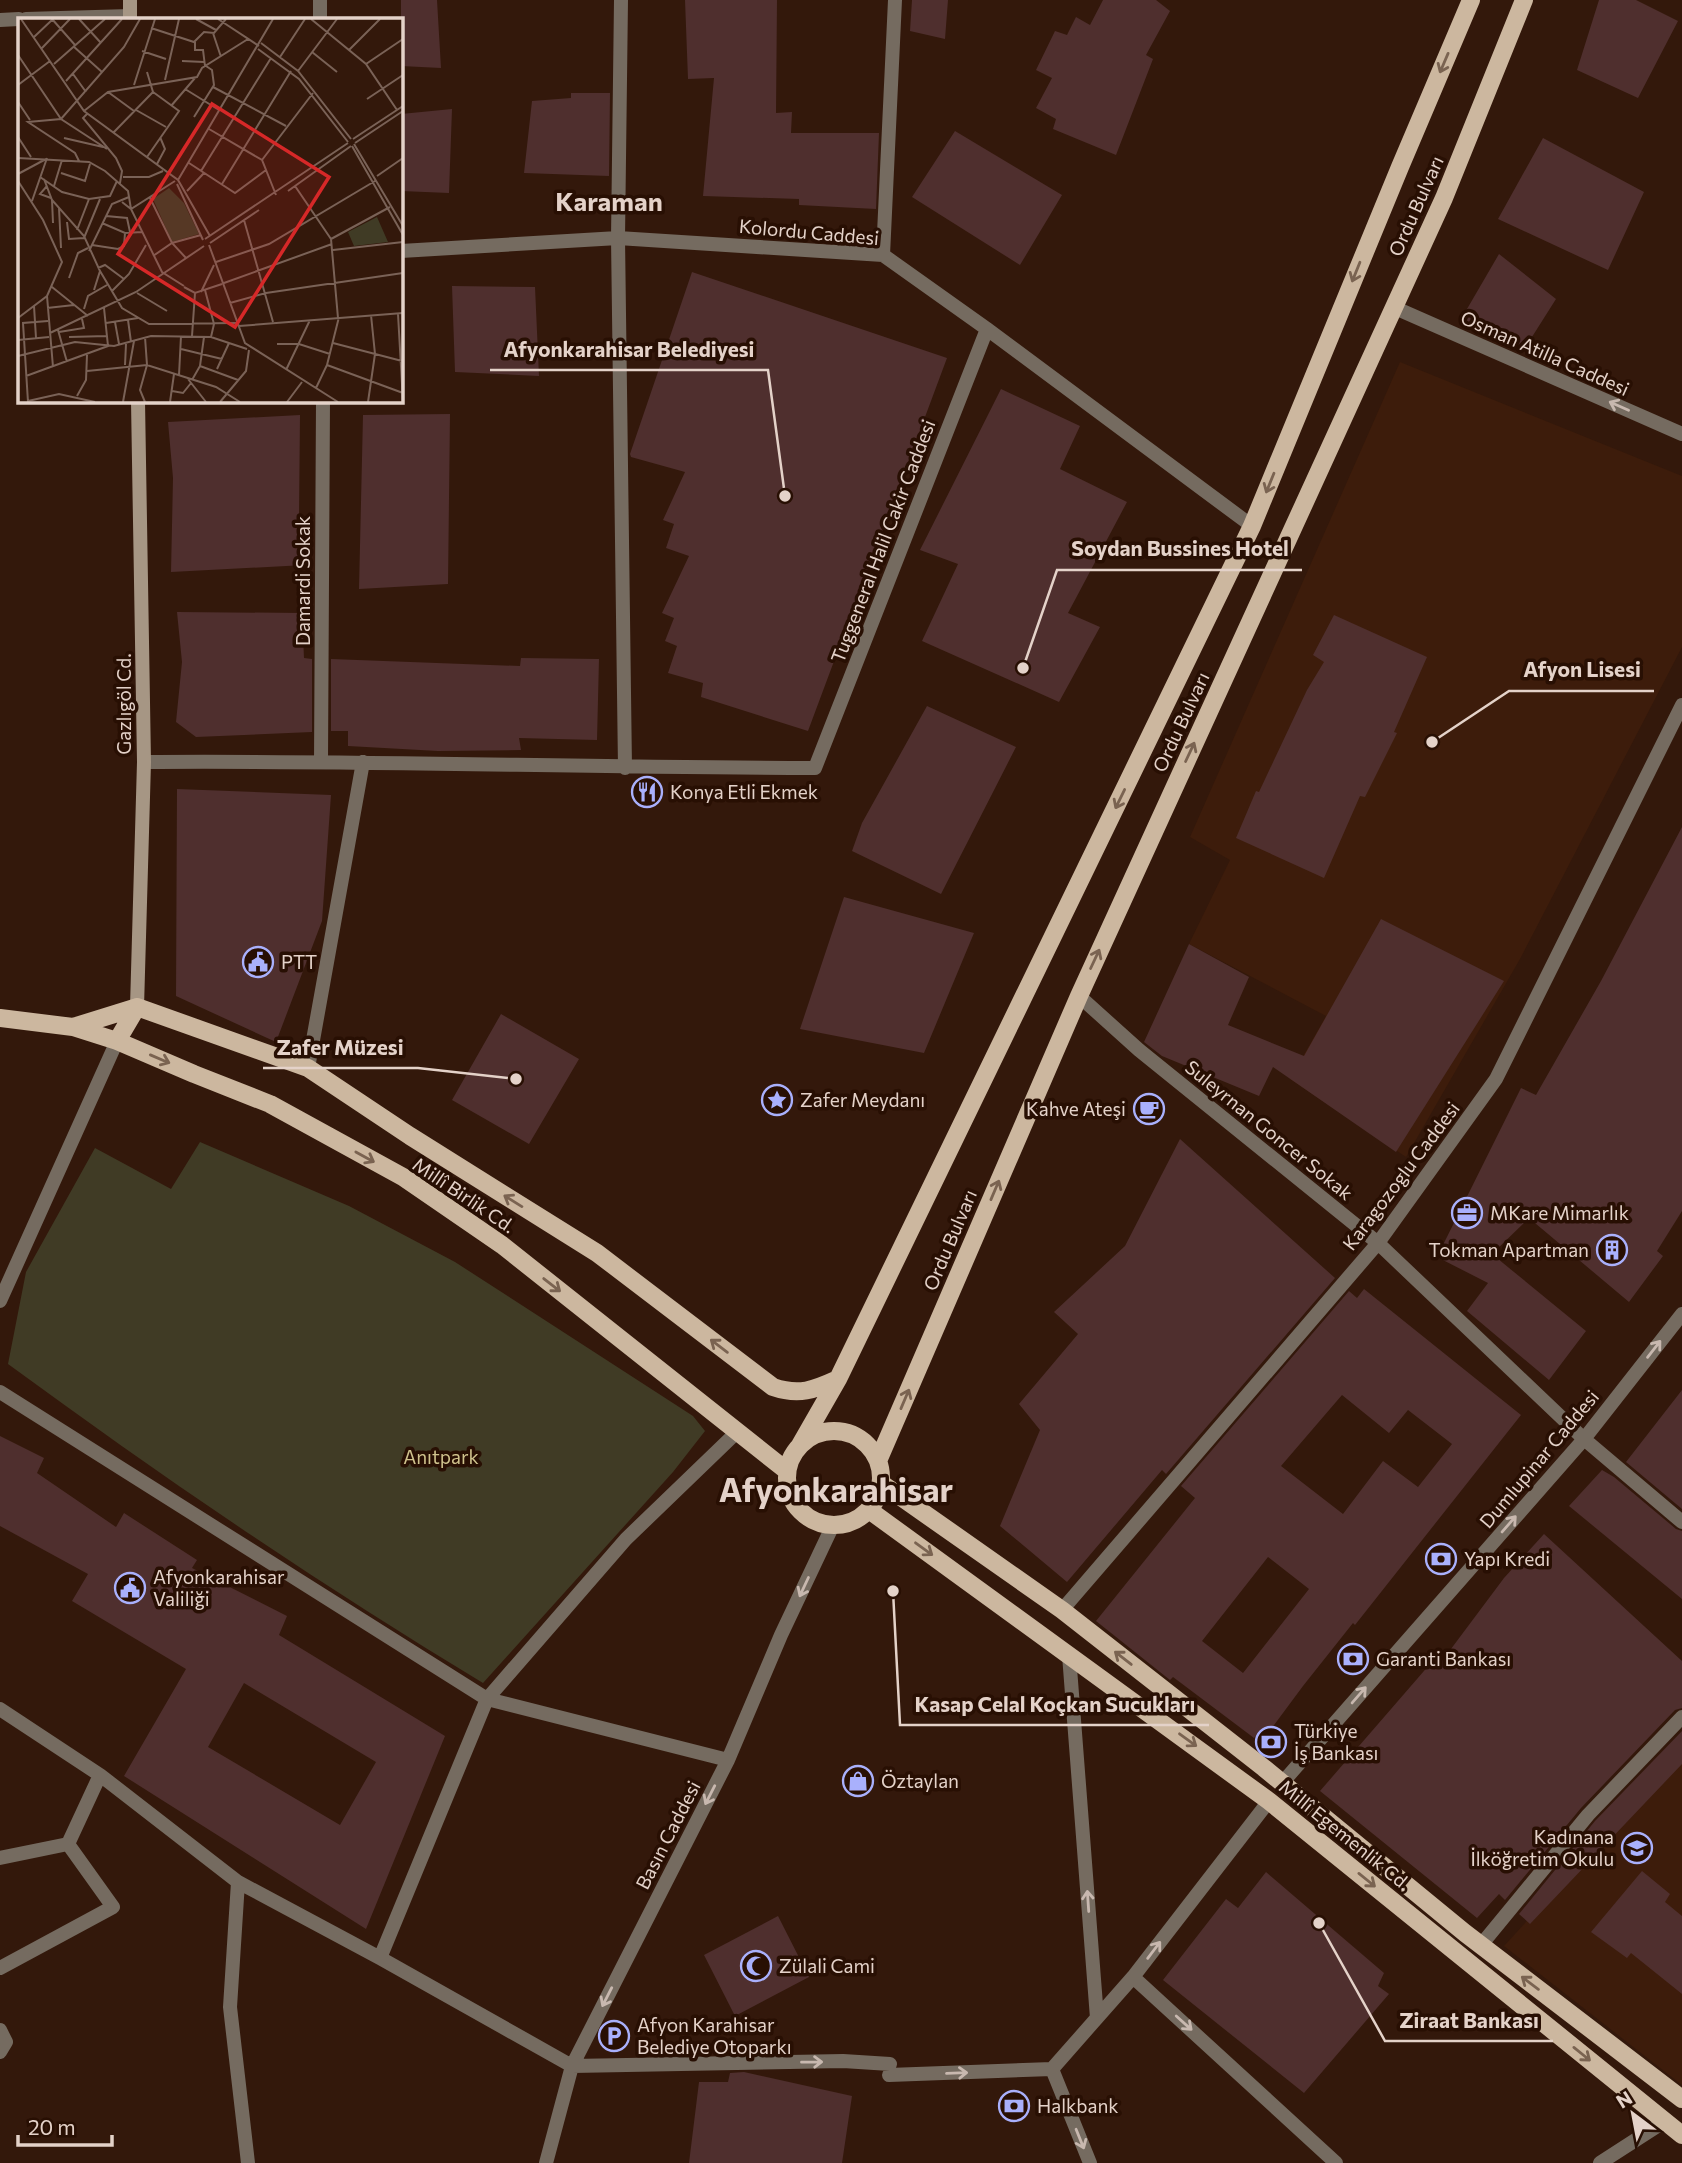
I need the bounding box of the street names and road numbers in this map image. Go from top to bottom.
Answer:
street label: Ordu Bulvarı [1383,152,1448,260]
street label: Kolordu Caddesi [738,214,880,249]
street label: Osman Atilla Caddesi [1457,305,1633,400]
street label: Tuggeneral Halil Cakir Caddesi [825,416,940,666]
street label: Damardi Sokak [291,516,314,646]
street label: Gazlıgöl Cd. [112,653,135,755]
street label: Ordu Bulvarı [1147,668,1214,775]
street label: Suleyrnan Goncer Sokak [1181,1055,1358,1204]
street label: Karagozoglu Caddesi [1337,1097,1464,1255]
street label: Millî Birlik Cd. [409,1152,520,1237]
street label: Ordu Bulvarı [918,1186,981,1294]
street label: Dumlupinar Caddesi [1474,1385,1603,1532]
street label: Millî Egemenlik Cd. [1275,1775,1416,1895]
street label: Basın Caddesi [630,1777,705,1893]

